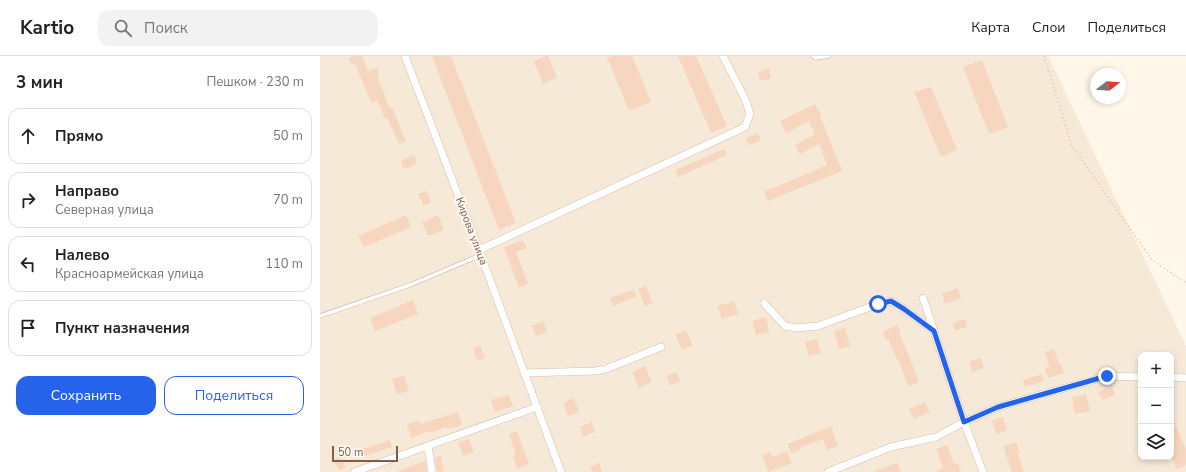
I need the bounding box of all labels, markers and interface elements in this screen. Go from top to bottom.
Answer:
search box [98,10,378,46]
text: Kartio [20,15,74,41]
icon: search [112,17,134,39]
text: Поиск [144,18,188,38]
text: Карта [971,18,1010,37]
text: Слои [1032,18,1066,37]
text: Поделиться [1088,18,1166,37]
north arrow [1090,68,1126,104]
text: 3 мин [16,71,63,94]
text: Пешком · 230 m [206,73,304,91]
icon: ahead [17,125,39,147]
text: Прямо [55,126,103,146]
text: 50 m [273,127,303,145]
text: Направо [55,181,119,201]
icon: right [17,189,39,211]
text: 70 m [273,191,303,209]
street label: Кирова улица [452,195,491,267]
text: Северная улица [55,201,154,219]
text: Налево [55,245,110,265]
icon: left [17,253,39,275]
text: 110 m [265,255,303,273]
text: Красноармейская улица [55,265,204,283]
route start [869,295,887,313]
icon: arrive [17,317,39,339]
text: Пункт назначения [55,318,190,338]
map controls [1138,352,1174,460]
button: + [1138,352,1174,388]
route end [1098,367,1116,385]
button: Сохранить [16,376,156,415]
button: Поделиться [164,376,304,415]
button: − [1138,388,1174,424]
button: layers [1138,424,1174,460]
scale bar [332,444,398,463]
text: 50 m [338,445,363,460]

